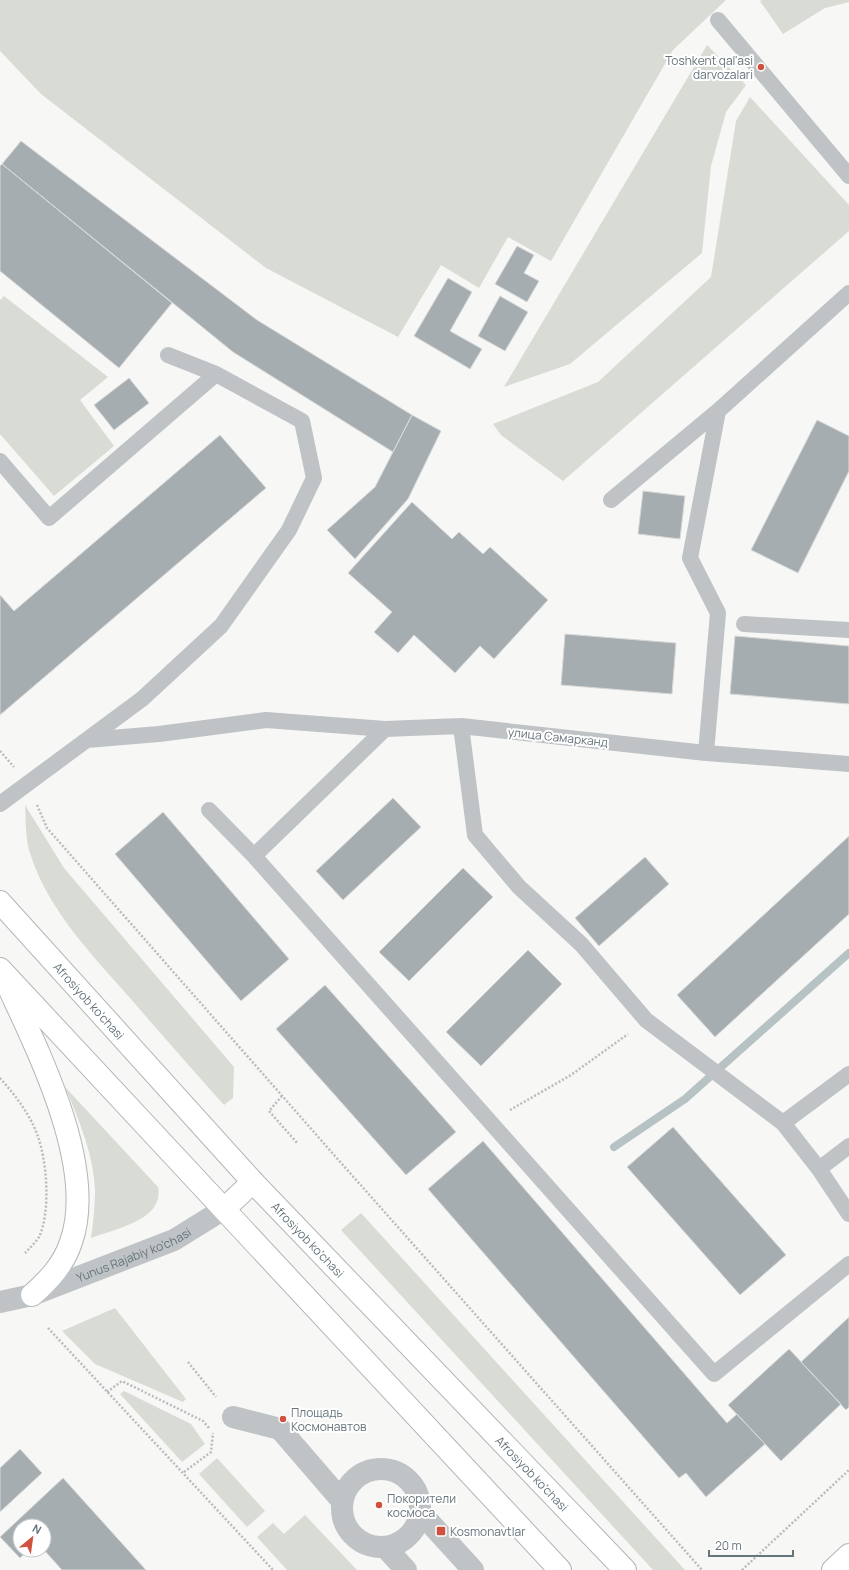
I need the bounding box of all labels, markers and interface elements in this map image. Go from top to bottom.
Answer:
place label: Toshkent qal'asi darvozalari [665,52,753,83]
marker: Toshkent qal'asi darvozalari [756,62,766,72]
street label: улица Самарканд [507,723,609,751]
street label: Afrosiyob ko'chasi [50,958,129,1043]
street label: Afrosiyob ko'chasi [268,1198,348,1281]
street label: Yunus Rajabiy ko'chasi [74,1223,194,1286]
place label: Площадь Космонавтов [291,1404,367,1435]
marker: Площадь Космонавтов [278,1414,288,1424]
street label: Afrosiyob ko'chasi [492,1432,573,1515]
place label: Покорители космоса [387,1490,456,1521]
marker: Покорители космоса [374,1500,384,1510]
north arrow [12,1518,52,1558]
text: N [30,1520,44,1537]
place label: Kosmonavtlar [450,1523,526,1540]
marker: Kosmonavtlar [435,1525,447,1537]
scale bar [709,1532,793,1558]
text: 20 m [715,1537,742,1554]

